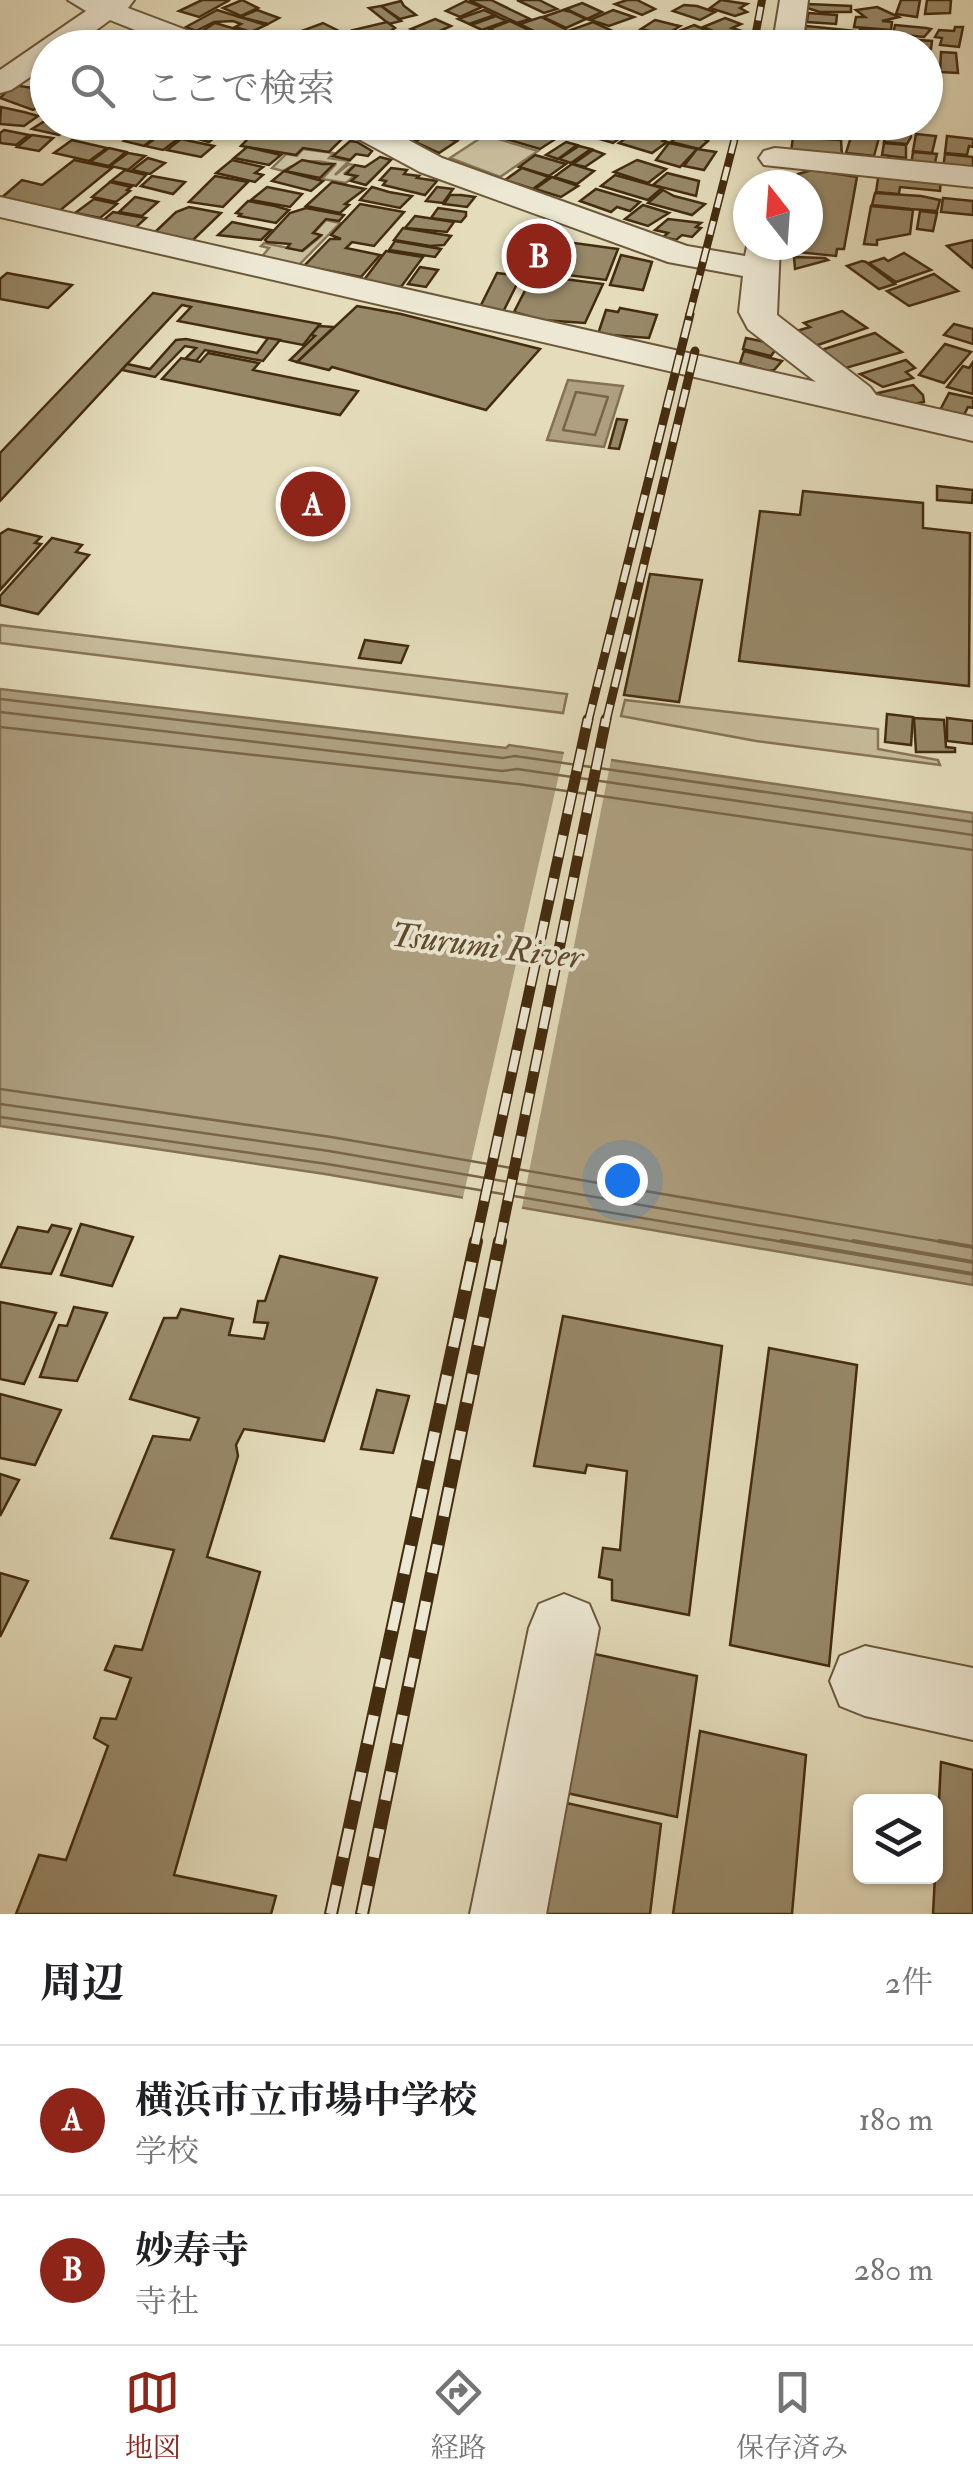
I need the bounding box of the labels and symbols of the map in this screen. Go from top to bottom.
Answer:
north arrow [733,170,823,260]
pin: B [506,218,572,294]
pin: A [280,466,346,542]
water label: Tsurumi River [388,912,587,980]
your location [597,1155,648,1206]

